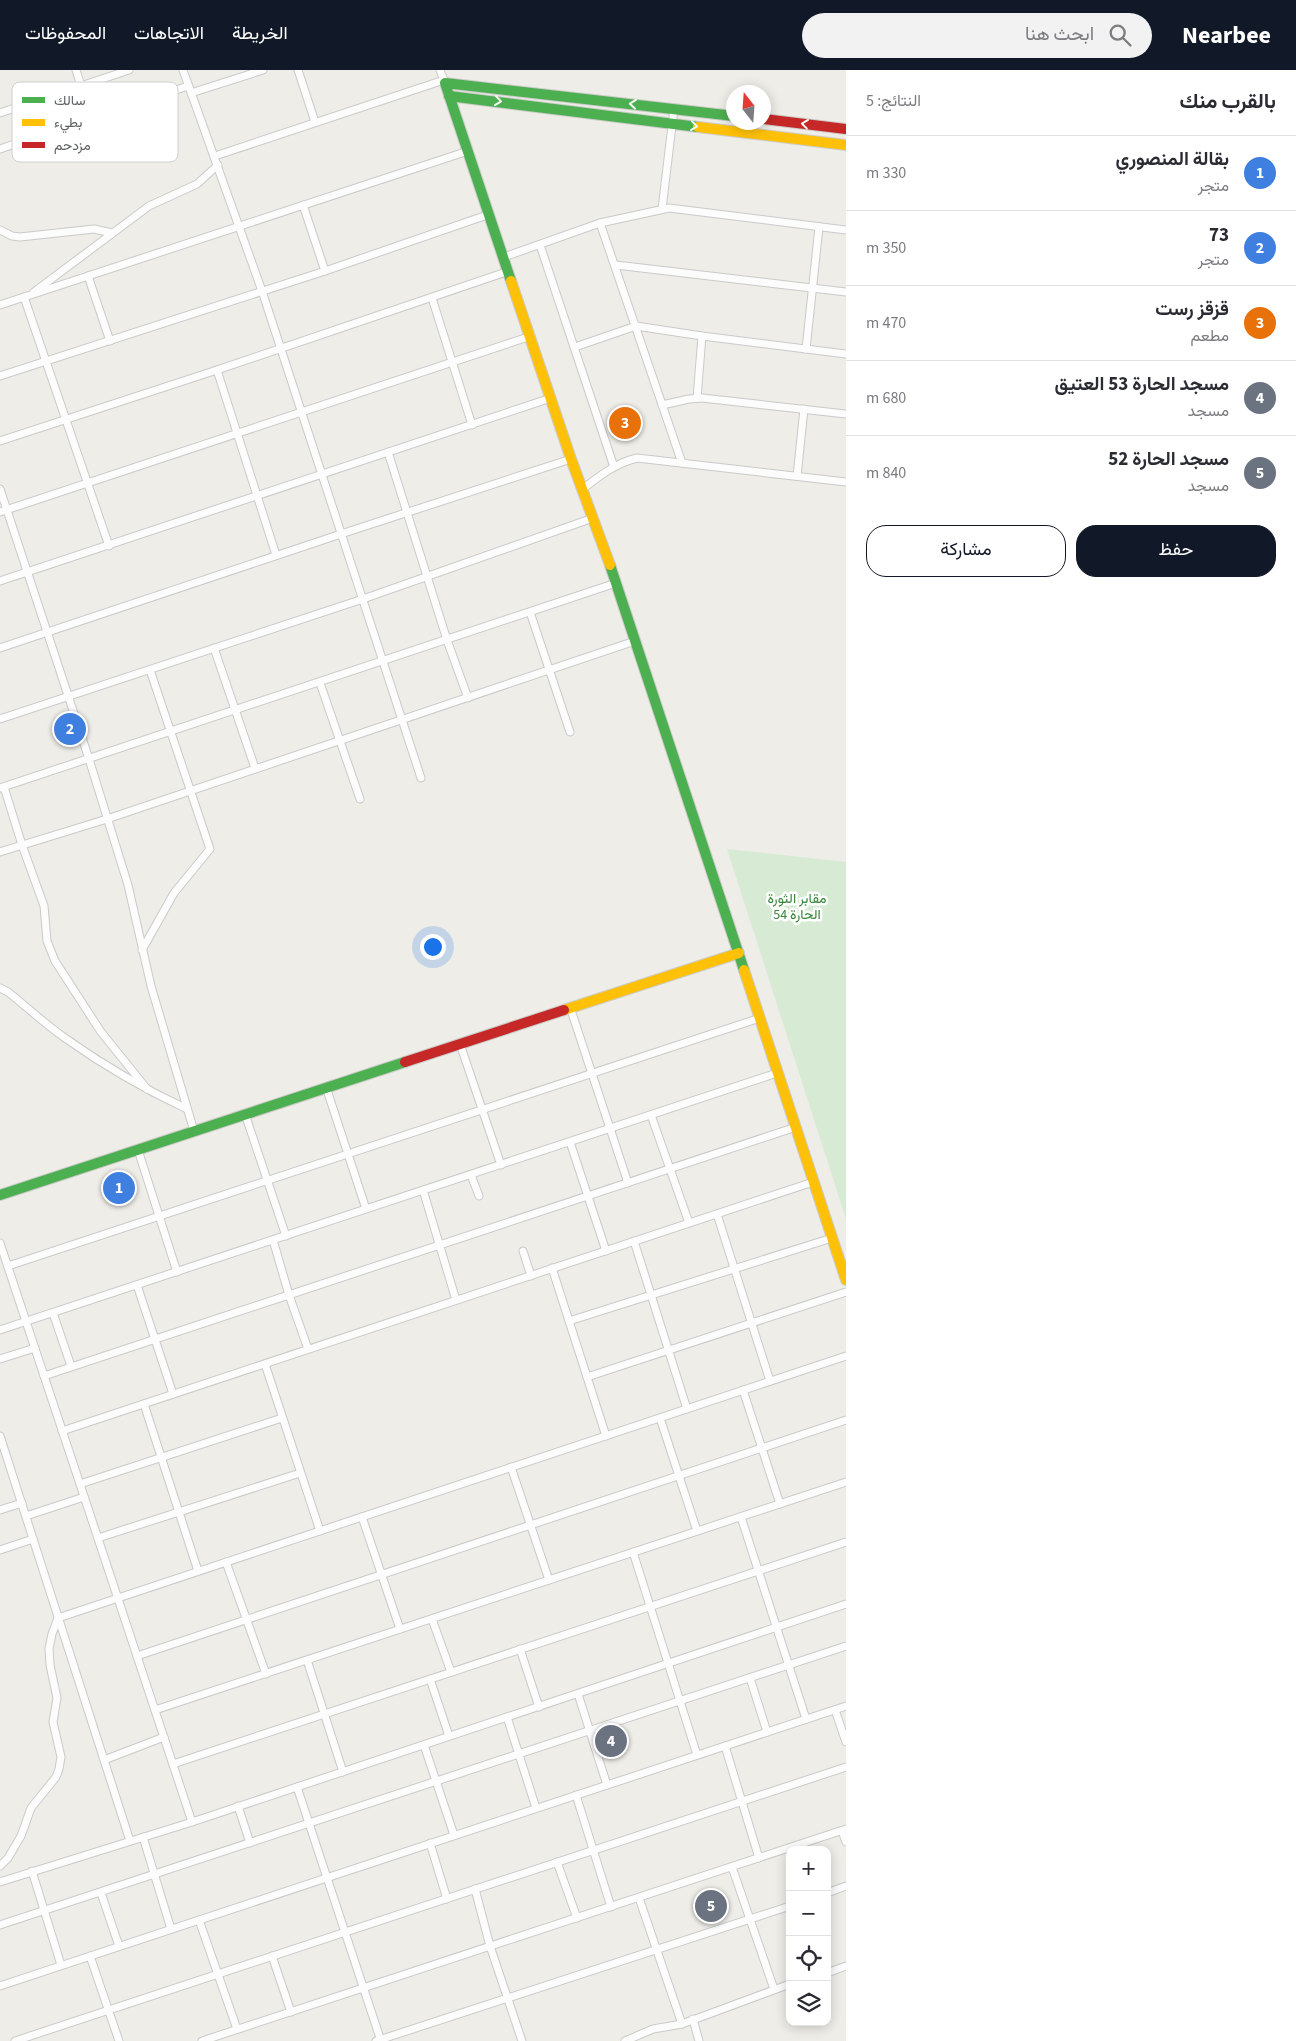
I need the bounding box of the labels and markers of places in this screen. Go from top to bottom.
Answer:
pin: 3 [609,404,641,442]
pin: 2 [54,710,86,748]
pin: 1 [103,1169,135,1207]
pin: 4 [595,1722,627,1760]
pin: 5 [695,1887,727,1925]

